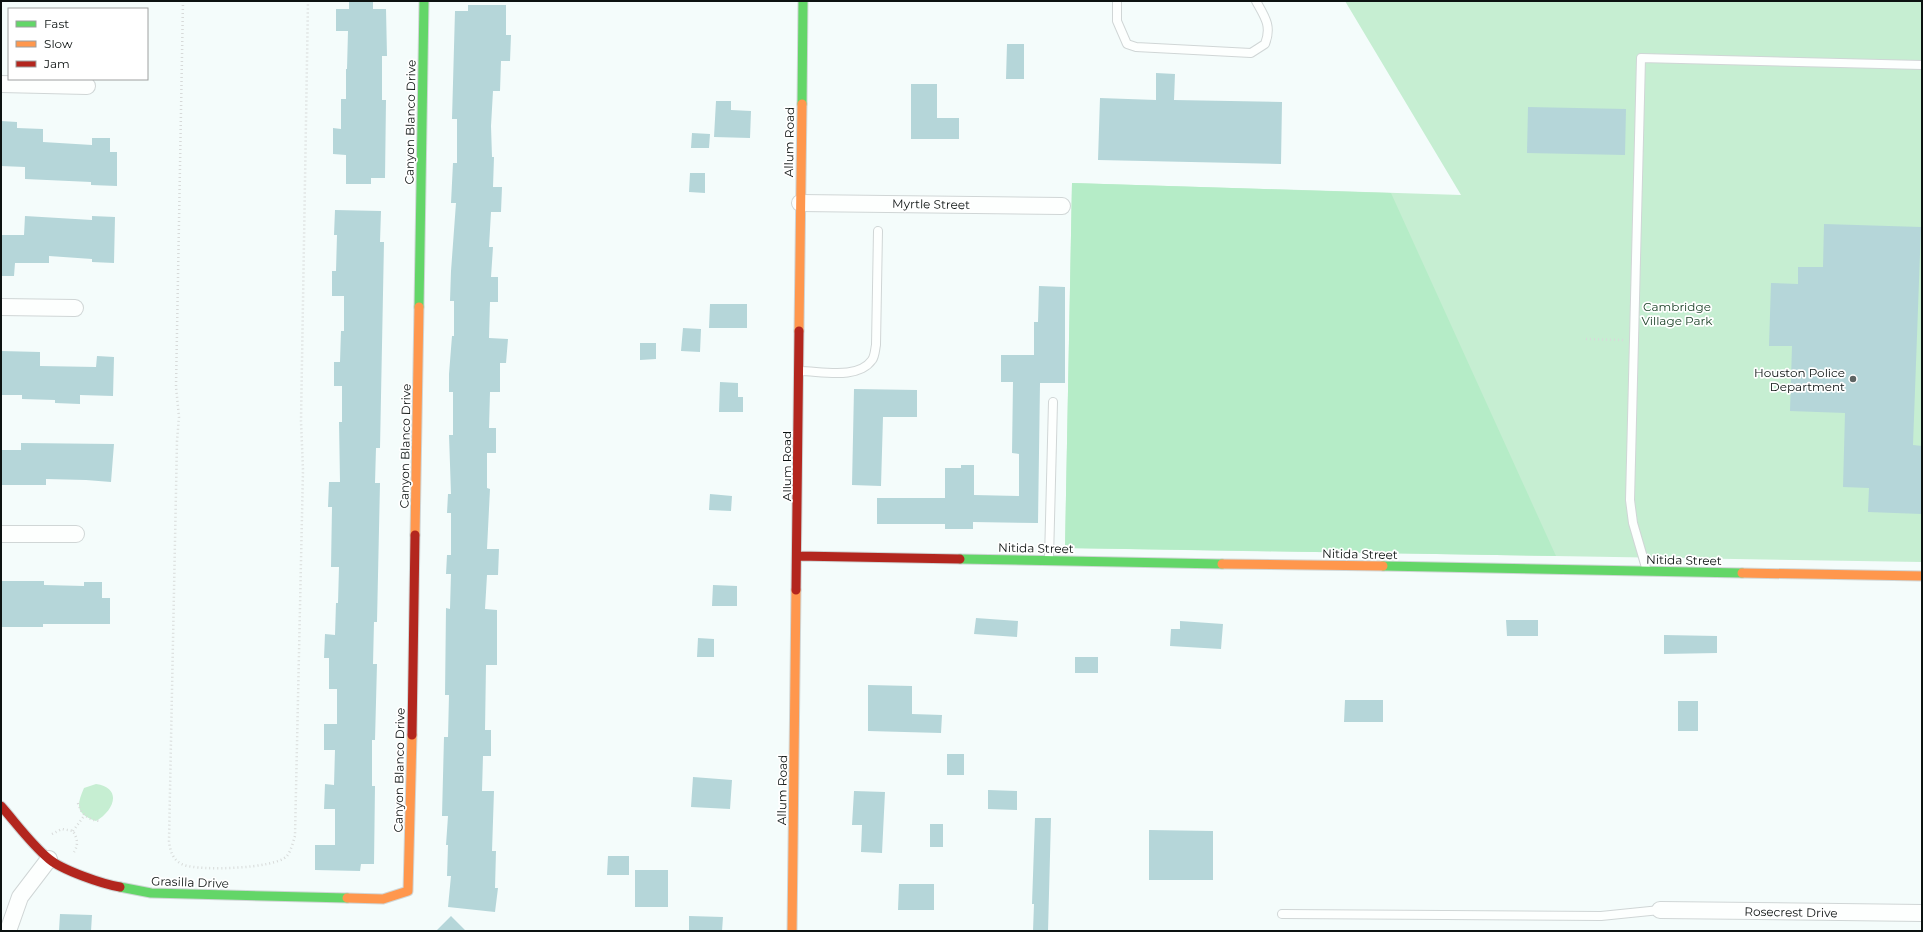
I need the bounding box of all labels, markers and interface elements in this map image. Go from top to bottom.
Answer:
legend [8,8,148,80]
text: Fast [44,16,69,31]
text: Slow [44,36,73,51]
text: Jam [43,56,70,71]
street label: Canyon Blanco Drive [401,60,419,184]
street label: Allum Road [781,107,797,177]
street label: Myrtle Street [892,196,970,212]
park label: Cambridge Village Park [1642,299,1713,328]
place label: Houston Police Department [1754,365,1845,394]
marker: Houston Police Department [1848,374,1858,384]
street label: Canyon Blanco Drive [396,384,414,508]
street label: Allum Road [779,431,794,501]
street label: Nitida Street [998,540,1074,556]
street label: Nitida Street [1322,546,1398,562]
street label: Nitida Street [1646,552,1722,568]
street label: Canyon Blanco Drive [390,708,408,832]
street label: Allum Road [774,755,790,825]
street label: Grasilla Drive [151,873,229,891]
street label: Rosecrest Drive [1744,904,1838,920]

